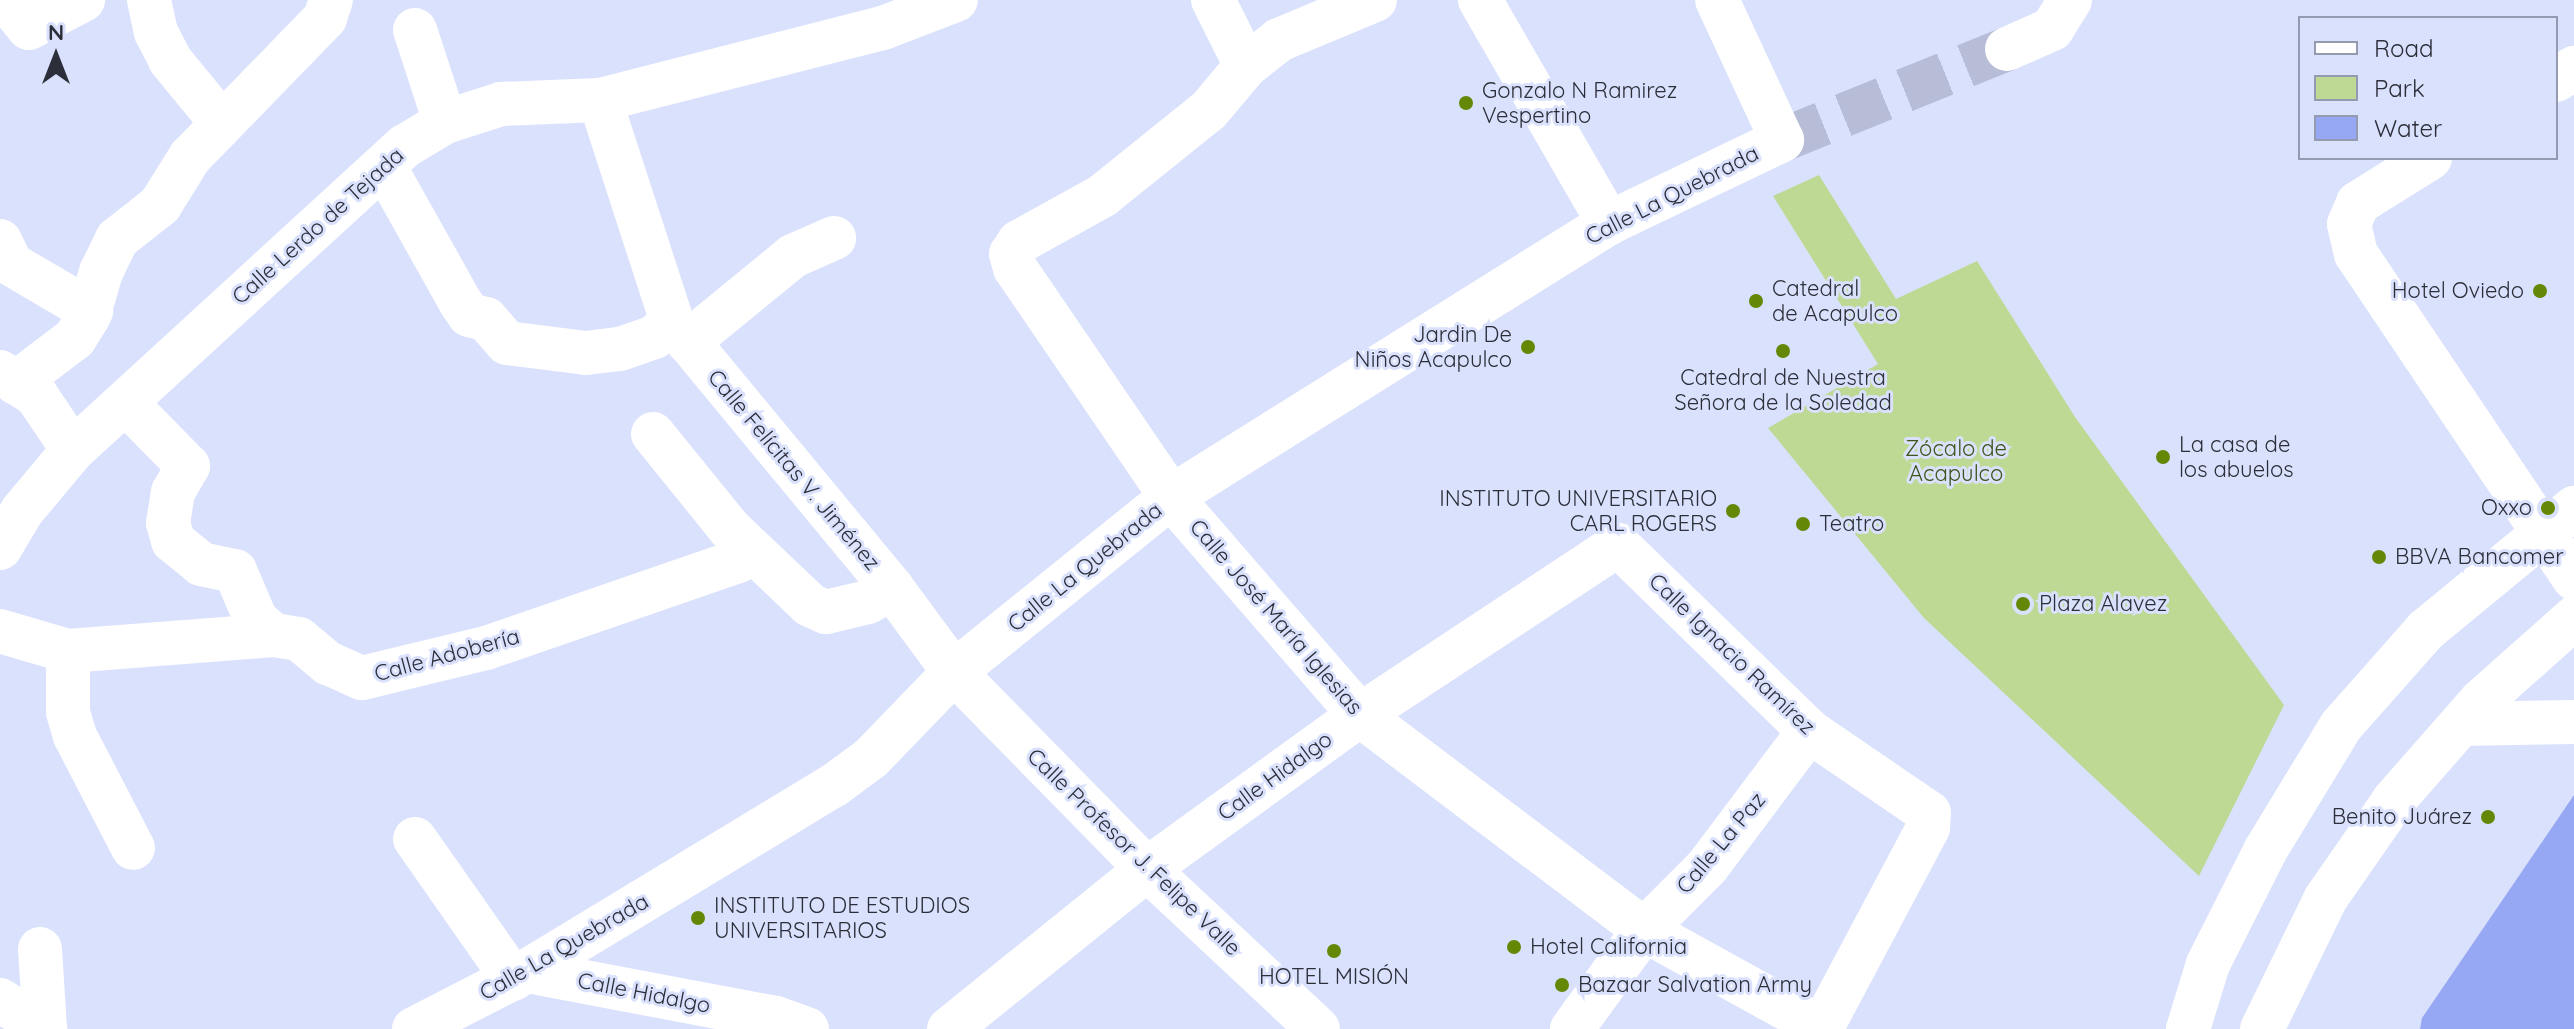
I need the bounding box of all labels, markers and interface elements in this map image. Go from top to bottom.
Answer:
north arrow [16,16,96,96]
legend [2298,16,2558,160]
text: N [48,18,64,46]
text: Road [2374,33,2434,63]
text: Park [2374,73,2425,103]
place label: Gonzalo N Ramirez Vespertino [1482,77,1677,128]
marker: Gonzalo N Ramirez Vespertino [1457,94,1475,112]
text: Water [2374,113,2442,143]
street label: Calle La Quebrada [1581,140,1763,250]
street label: Calle Lerdo de Tejada [227,142,409,310]
place label: Catedral de Acapulco [1772,275,1898,326]
place label: Hotel Oviedo [2392,278,2524,304]
marker: Hotel Oviedo [2531,282,2549,300]
marker: Catedral de Acapulco [1747,292,1765,310]
place label: Jardin De Niños Acapulco [1355,321,1512,372]
marker: Jardin De Niños Acapulco [1519,338,1537,356]
marker: Catedral de Nuestra Señora de la Soledad [1774,342,1792,360]
street label: Calle Felícitas V. Jiménez [702,364,886,576]
place label: Catedral de Nuestra Señora de la Soledad [1674,364,1892,416]
place label: La casa de los abuelos [2179,431,2294,482]
park label: Zócalo de Acapulco [1905,435,2007,486]
marker: La casa de los abuelos [2154,448,2172,466]
place label: INSTITUTO UNIVERSITARIO CARL ROGERS [1439,485,1717,536]
place label: Oxxo [2481,495,2532,521]
street label: Calle La Quebrada [1003,497,1167,637]
marker: Oxxo [2539,499,2557,517]
marker: INSTITUTO UNIVERSITARIO CARL ROGERS [1724,502,1742,520]
place label: Teatro [1819,511,1884,537]
street label: Calle José María Iglesias [1184,514,1368,720]
marker: Teatro [1794,515,1812,533]
place label: BBVA Bancomer [2395,544,2564,570]
marker: BBVA Bancomer [2370,548,2388,566]
street label: Calle Ignacio Ramírez [1643,568,1821,740]
place label: Plaza Alavez [2039,591,2167,617]
marker: Plaza Alavez [2014,595,2032,613]
street label: Calle Adobería [372,623,522,687]
street label: Calle Hidalgo [1213,726,1337,826]
street label: Calle Profesor J. Felipe Valle [1022,743,1246,961]
street label: Calle La Paz [1671,787,1771,899]
place label: Benito Juárez [2332,804,2472,830]
marker: Benito Juárez [2479,808,2497,826]
street label: Calle La Quebrada [475,888,653,1006]
place label: INSTITUTO DE ESTUDIOS UNIVERSITARIOS [714,892,970,944]
marker: INSTITUTO DE ESTUDIOS UNIVERSITARIOS [689,909,707,927]
place label: Hotel California [1530,934,1687,960]
marker: Hotel California [1505,938,1523,956]
marker: HOTEL MISIÓN [1325,942,1343,960]
place label: HOTEL MISIÓN [1259,964,1409,990]
street label: Calle Hidalgo [575,967,713,1019]
place label: Bazaar Salvation Army [1578,972,1812,998]
marker: Bazaar Salvation Army [1553,976,1571,994]

